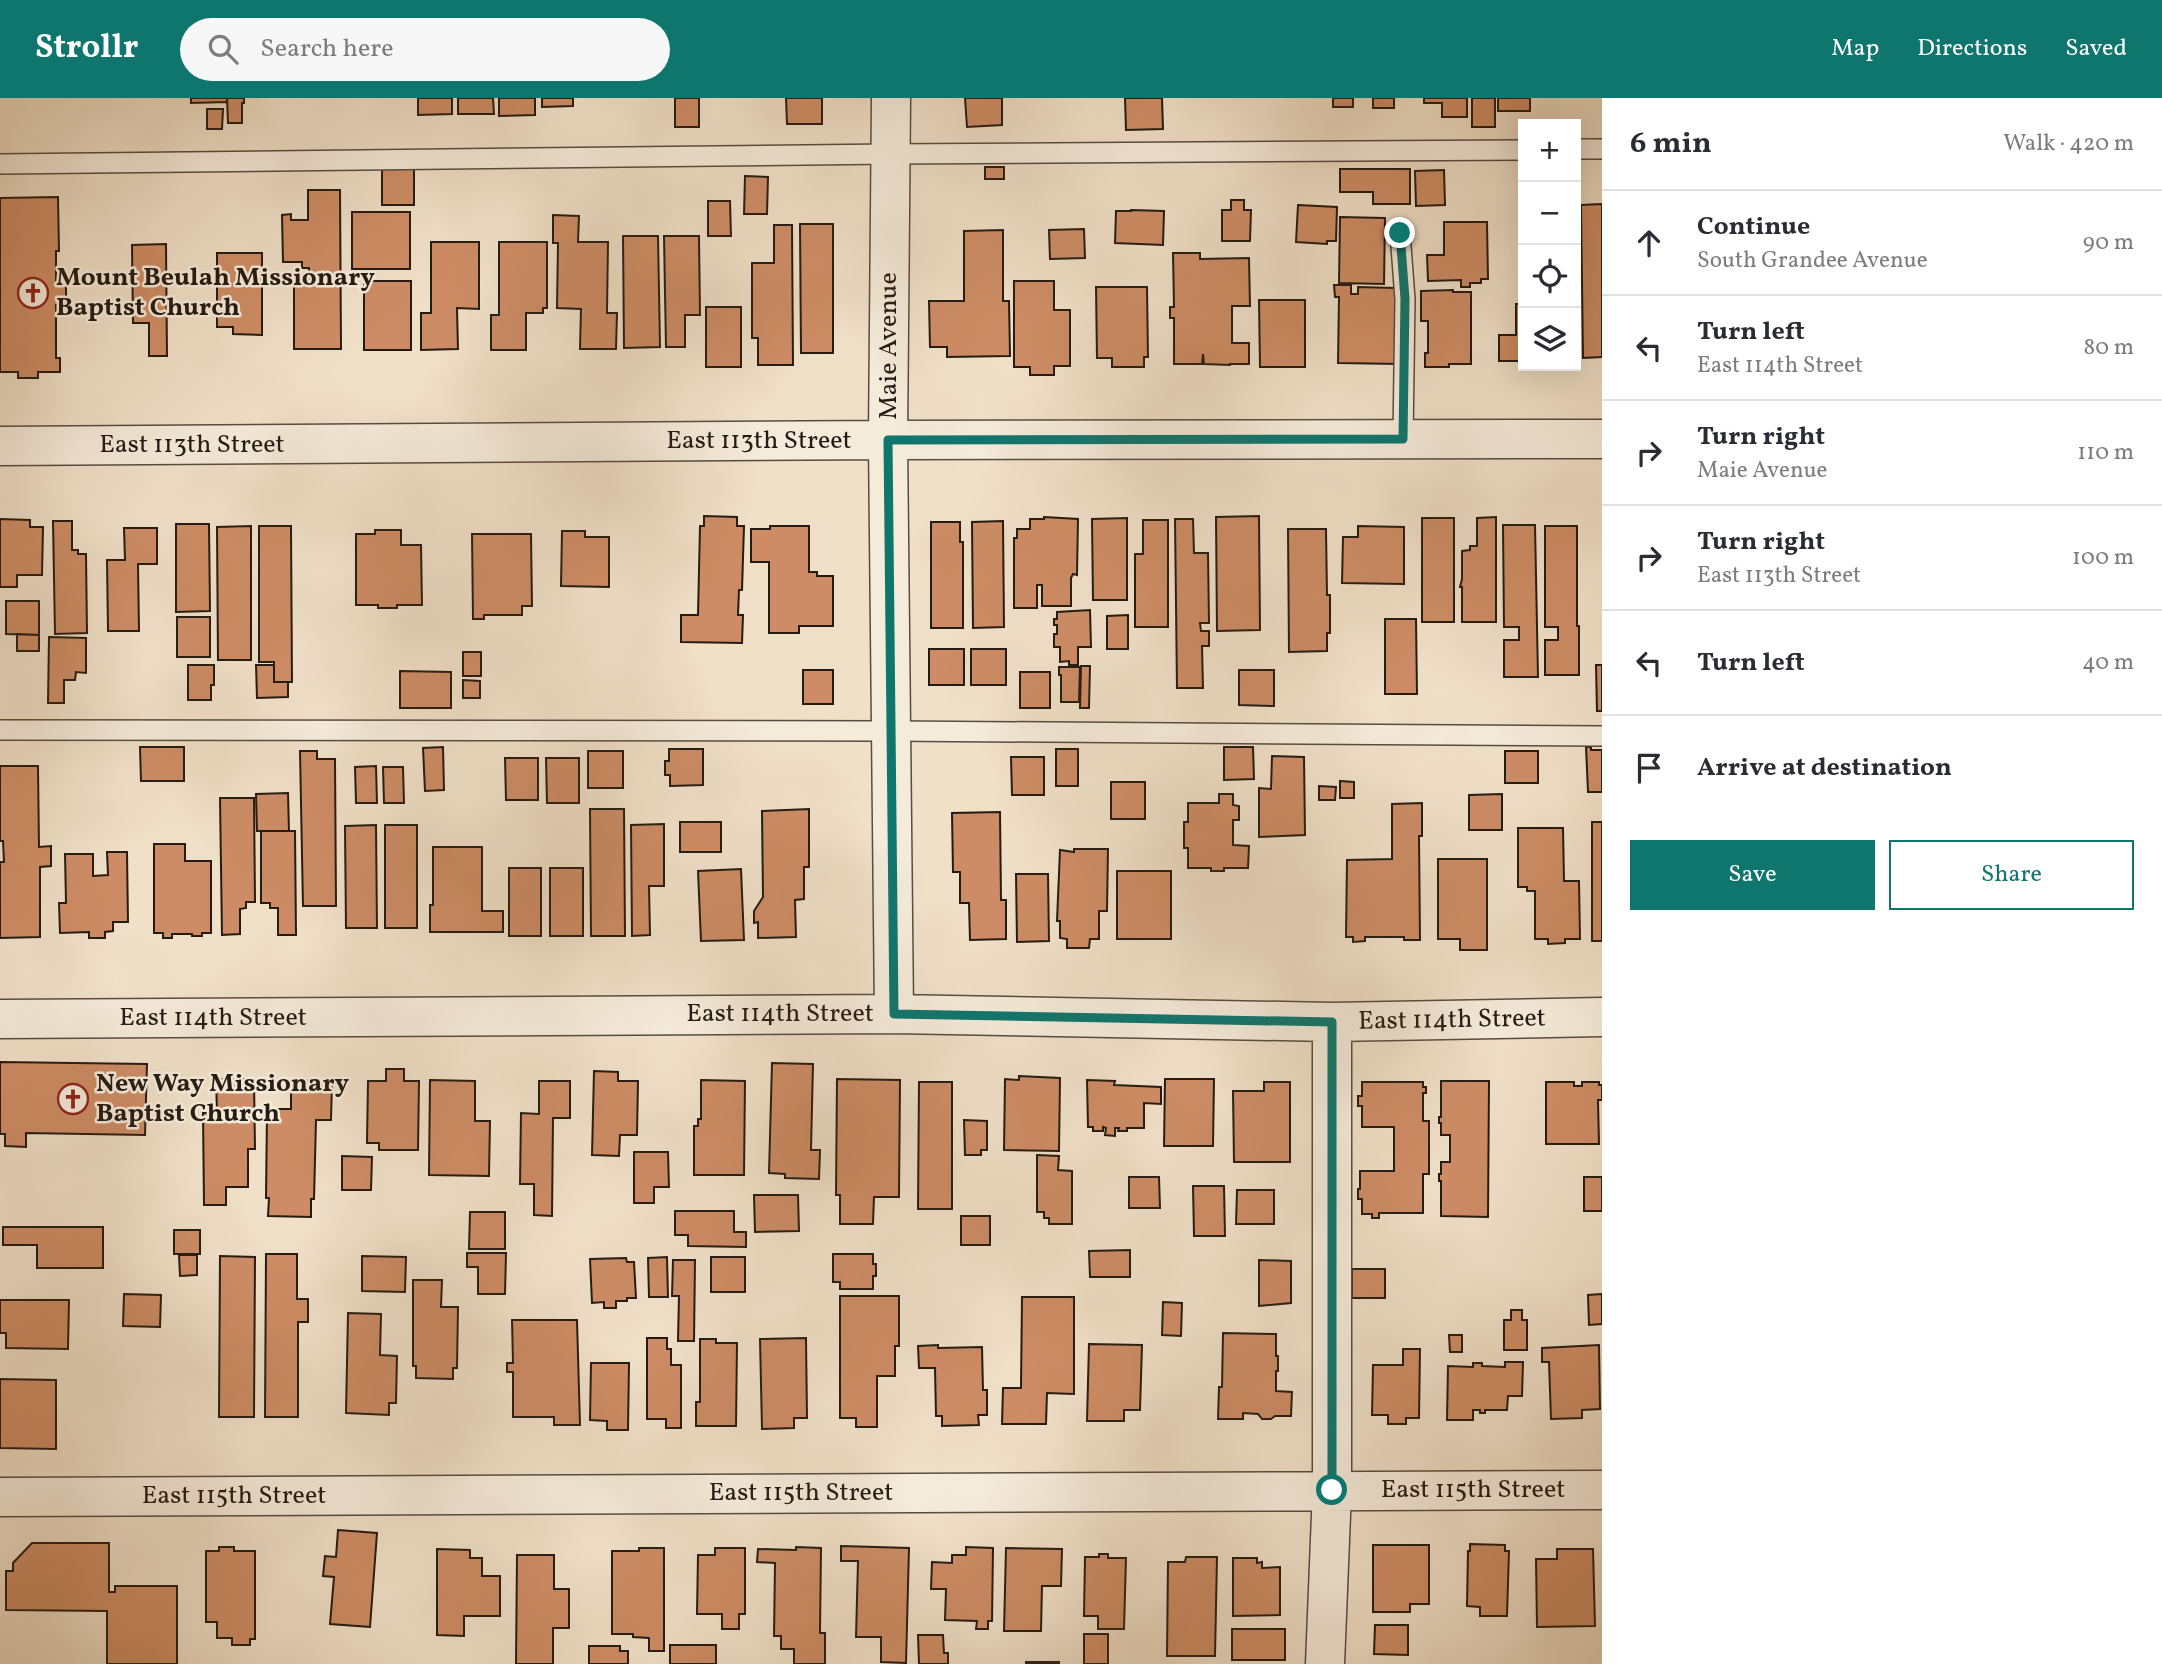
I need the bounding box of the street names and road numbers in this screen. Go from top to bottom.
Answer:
street label: Maie Avenue [871,272,907,420]
street label: East 113th Street [666,423,852,459]
street label: East 113th Street [99,427,285,463]
street label: East 114th Street [686,996,874,1032]
street label: East 114th Street [119,1000,307,1036]
street label: East 114th Street [1358,1000,1546,1040]
street label: East 115th Street [1381,1472,1565,1508]
street label: East 115th Street [709,1475,893,1511]
street label: East 115th Street [142,1478,326,1514]

